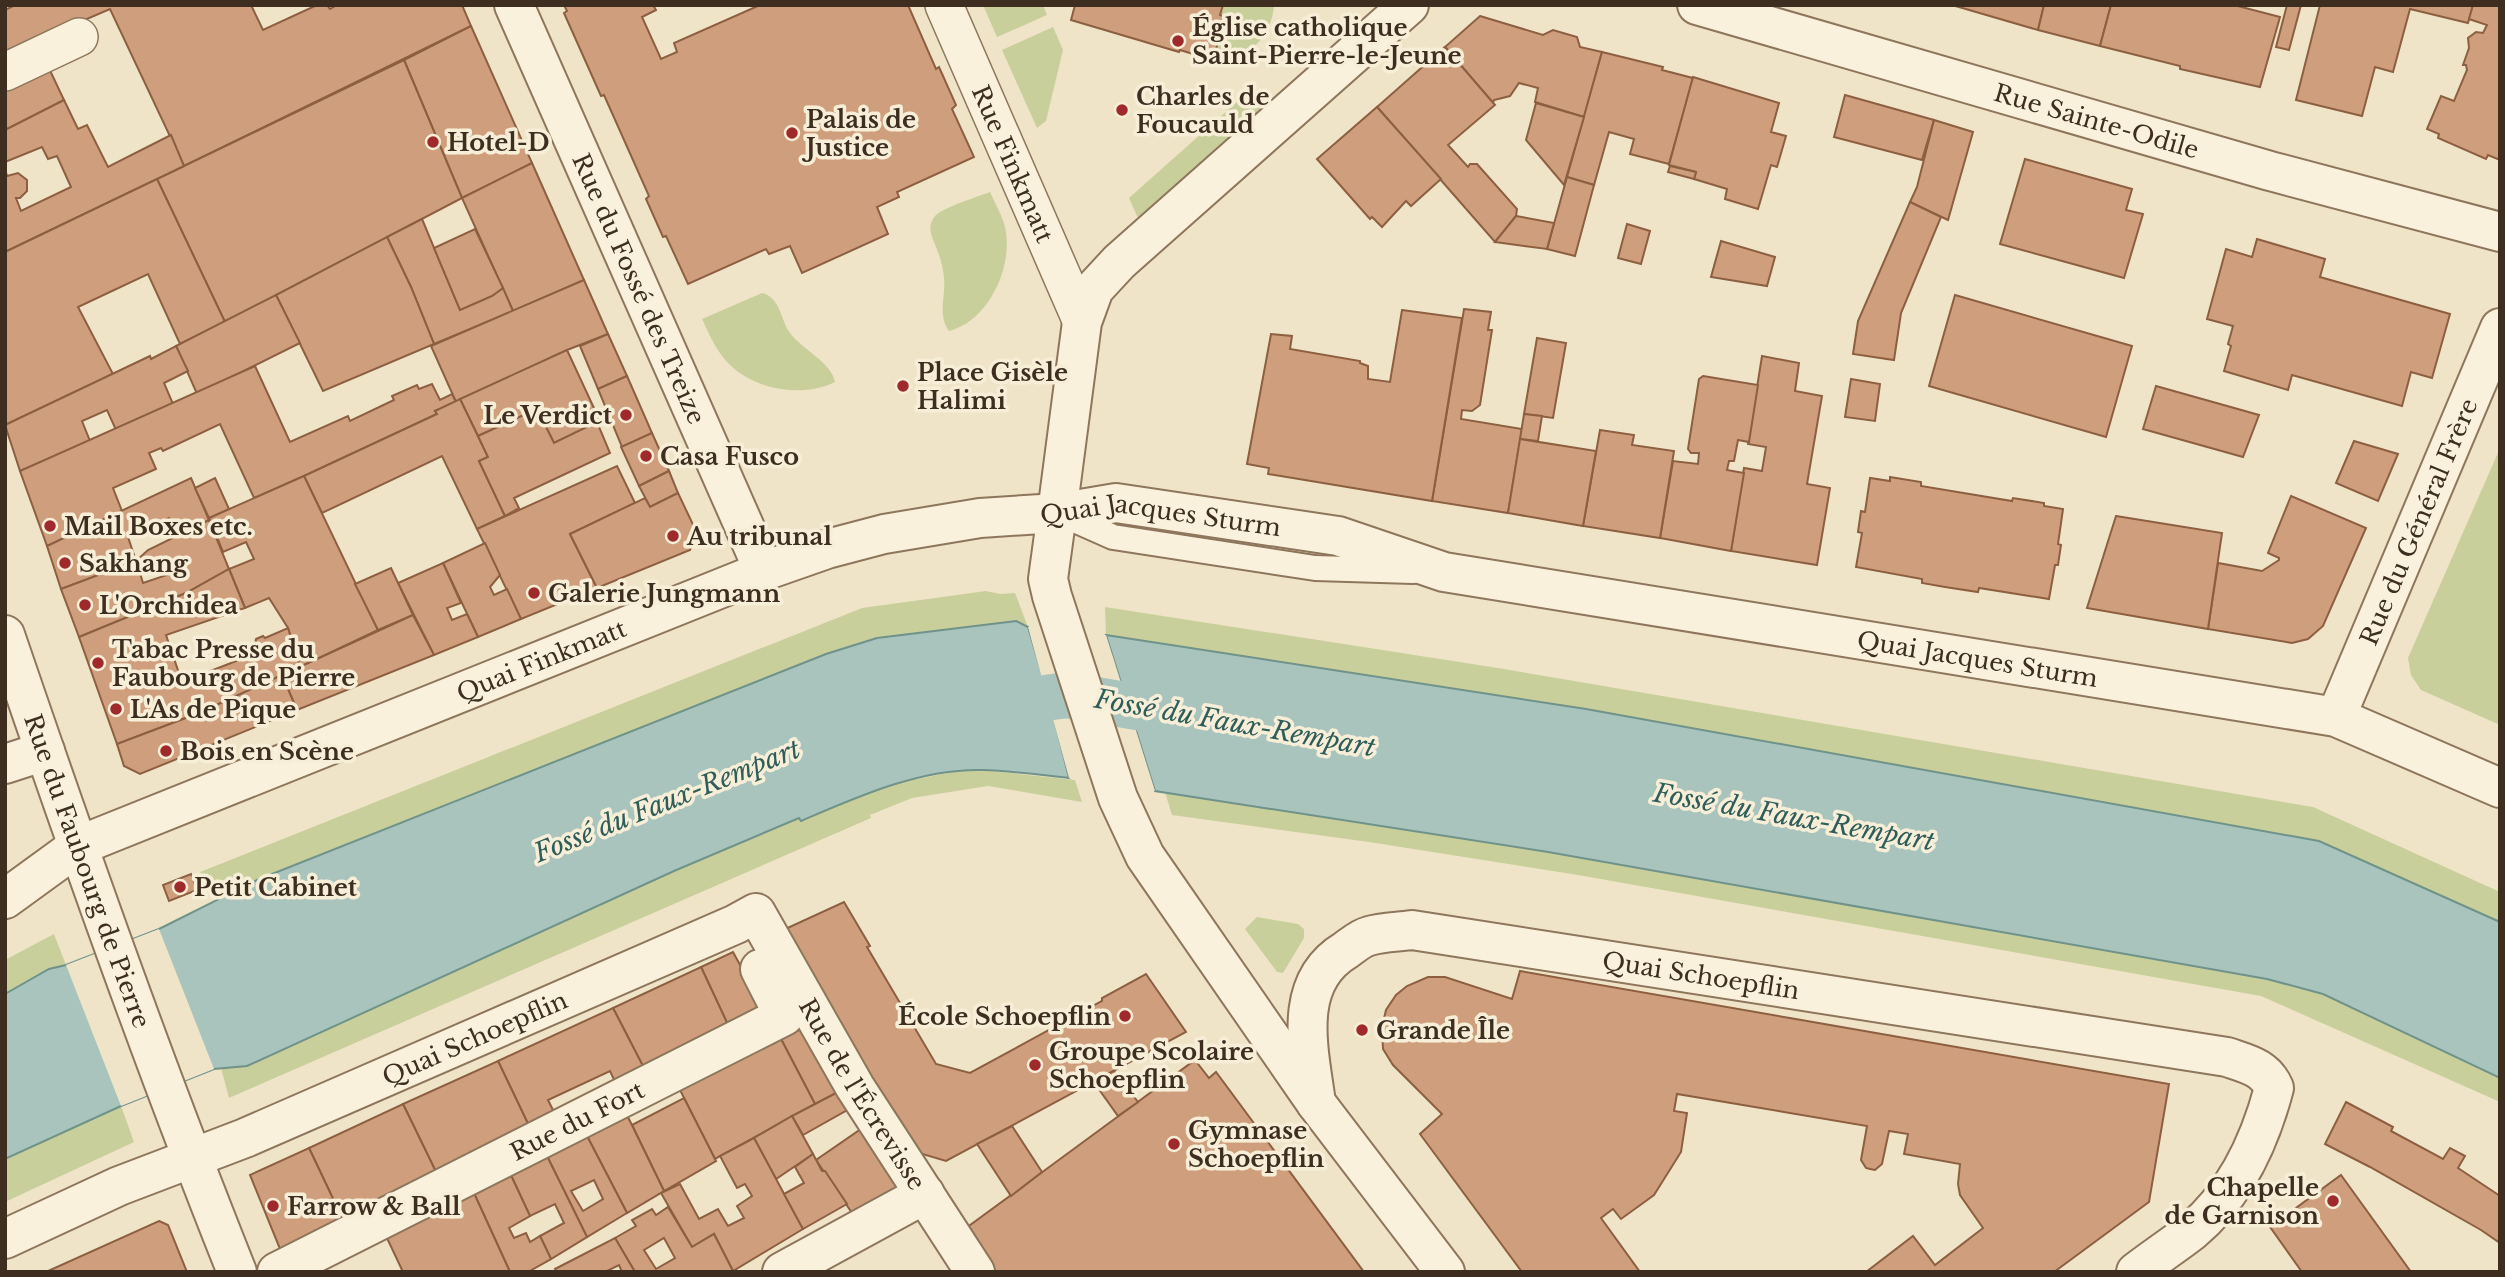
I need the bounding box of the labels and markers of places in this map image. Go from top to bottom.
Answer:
place label: Église catholique Saint-Pierre-le-Jeune [1192,13,1462,70]
marker: Église catholique Saint-Pierre-le-Jeune [1170,33,1186,49]
place label: Charles de Foucauld [1136,82,1269,139]
marker: Charles de Foucauld [1114,102,1130,118]
place label: Palais de Justice [801,105,916,162]
marker: Palais de Justice [784,125,800,141]
place label: Hotel-D [447,128,549,157]
marker: Hotel-D [425,134,441,150]
place label: Place Gisèle Halimi [917,358,1068,415]
marker: Place Gisèle Halimi [895,378,911,394]
place label: Le Verdict [483,401,613,430]
marker: Le Verdict [618,407,634,423]
place label: Casa Fusco [660,442,799,471]
marker: Casa Fusco [638,448,654,464]
place label: Mail Boxes etc. [64,512,253,541]
marker: Mail Boxes etc. [42,518,58,534]
place label: Au tribunal [686,522,832,551]
marker: Au tribunal [665,528,681,544]
place label: Sakhang [79,549,189,578]
marker: Sakhang [57,555,73,571]
place label: Galerie Jungmann [548,579,781,608]
marker: Galerie Jungmann [526,585,542,601]
place label: L'Orchidea [99,591,238,620]
marker: L'Orchidea [77,597,93,613]
place label: Tabac Presse du Faubourg de Pierre [112,635,355,692]
marker: Tabac Presse du Faubourg de Pierre [90,655,106,671]
place label: L'As de Pique [130,695,296,724]
marker: L'As de Pique [108,701,124,717]
place label: Bois en Scène [180,737,354,766]
marker: Bois en Scène [158,743,174,759]
place label: Petit Cabinet [194,873,358,902]
marker: Petit Cabinet [172,879,188,895]
place label: École Schoepflin [898,1002,1112,1031]
marker: École Schoepflin [1117,1008,1133,1024]
place label: Grande Île [1376,1016,1510,1045]
marker: Grande Île [1354,1022,1370,1038]
place label: Groupe Scolaire Schoepflin [1049,1037,1254,1094]
marker: Groupe Scolaire Schoepflin [1027,1057,1043,1073]
place label: Gymnase Schoepflin [1188,1116,1325,1173]
marker: Gymnase Schoepflin [1166,1136,1182,1152]
place label: Chapelle de Garnison [2165,1173,2320,1230]
place label: Farrow & Ball [287,1192,461,1221]
marker: Chapelle de Garnison [2325,1193,2341,1209]
marker: Farrow & Ball [265,1198,281,1214]

